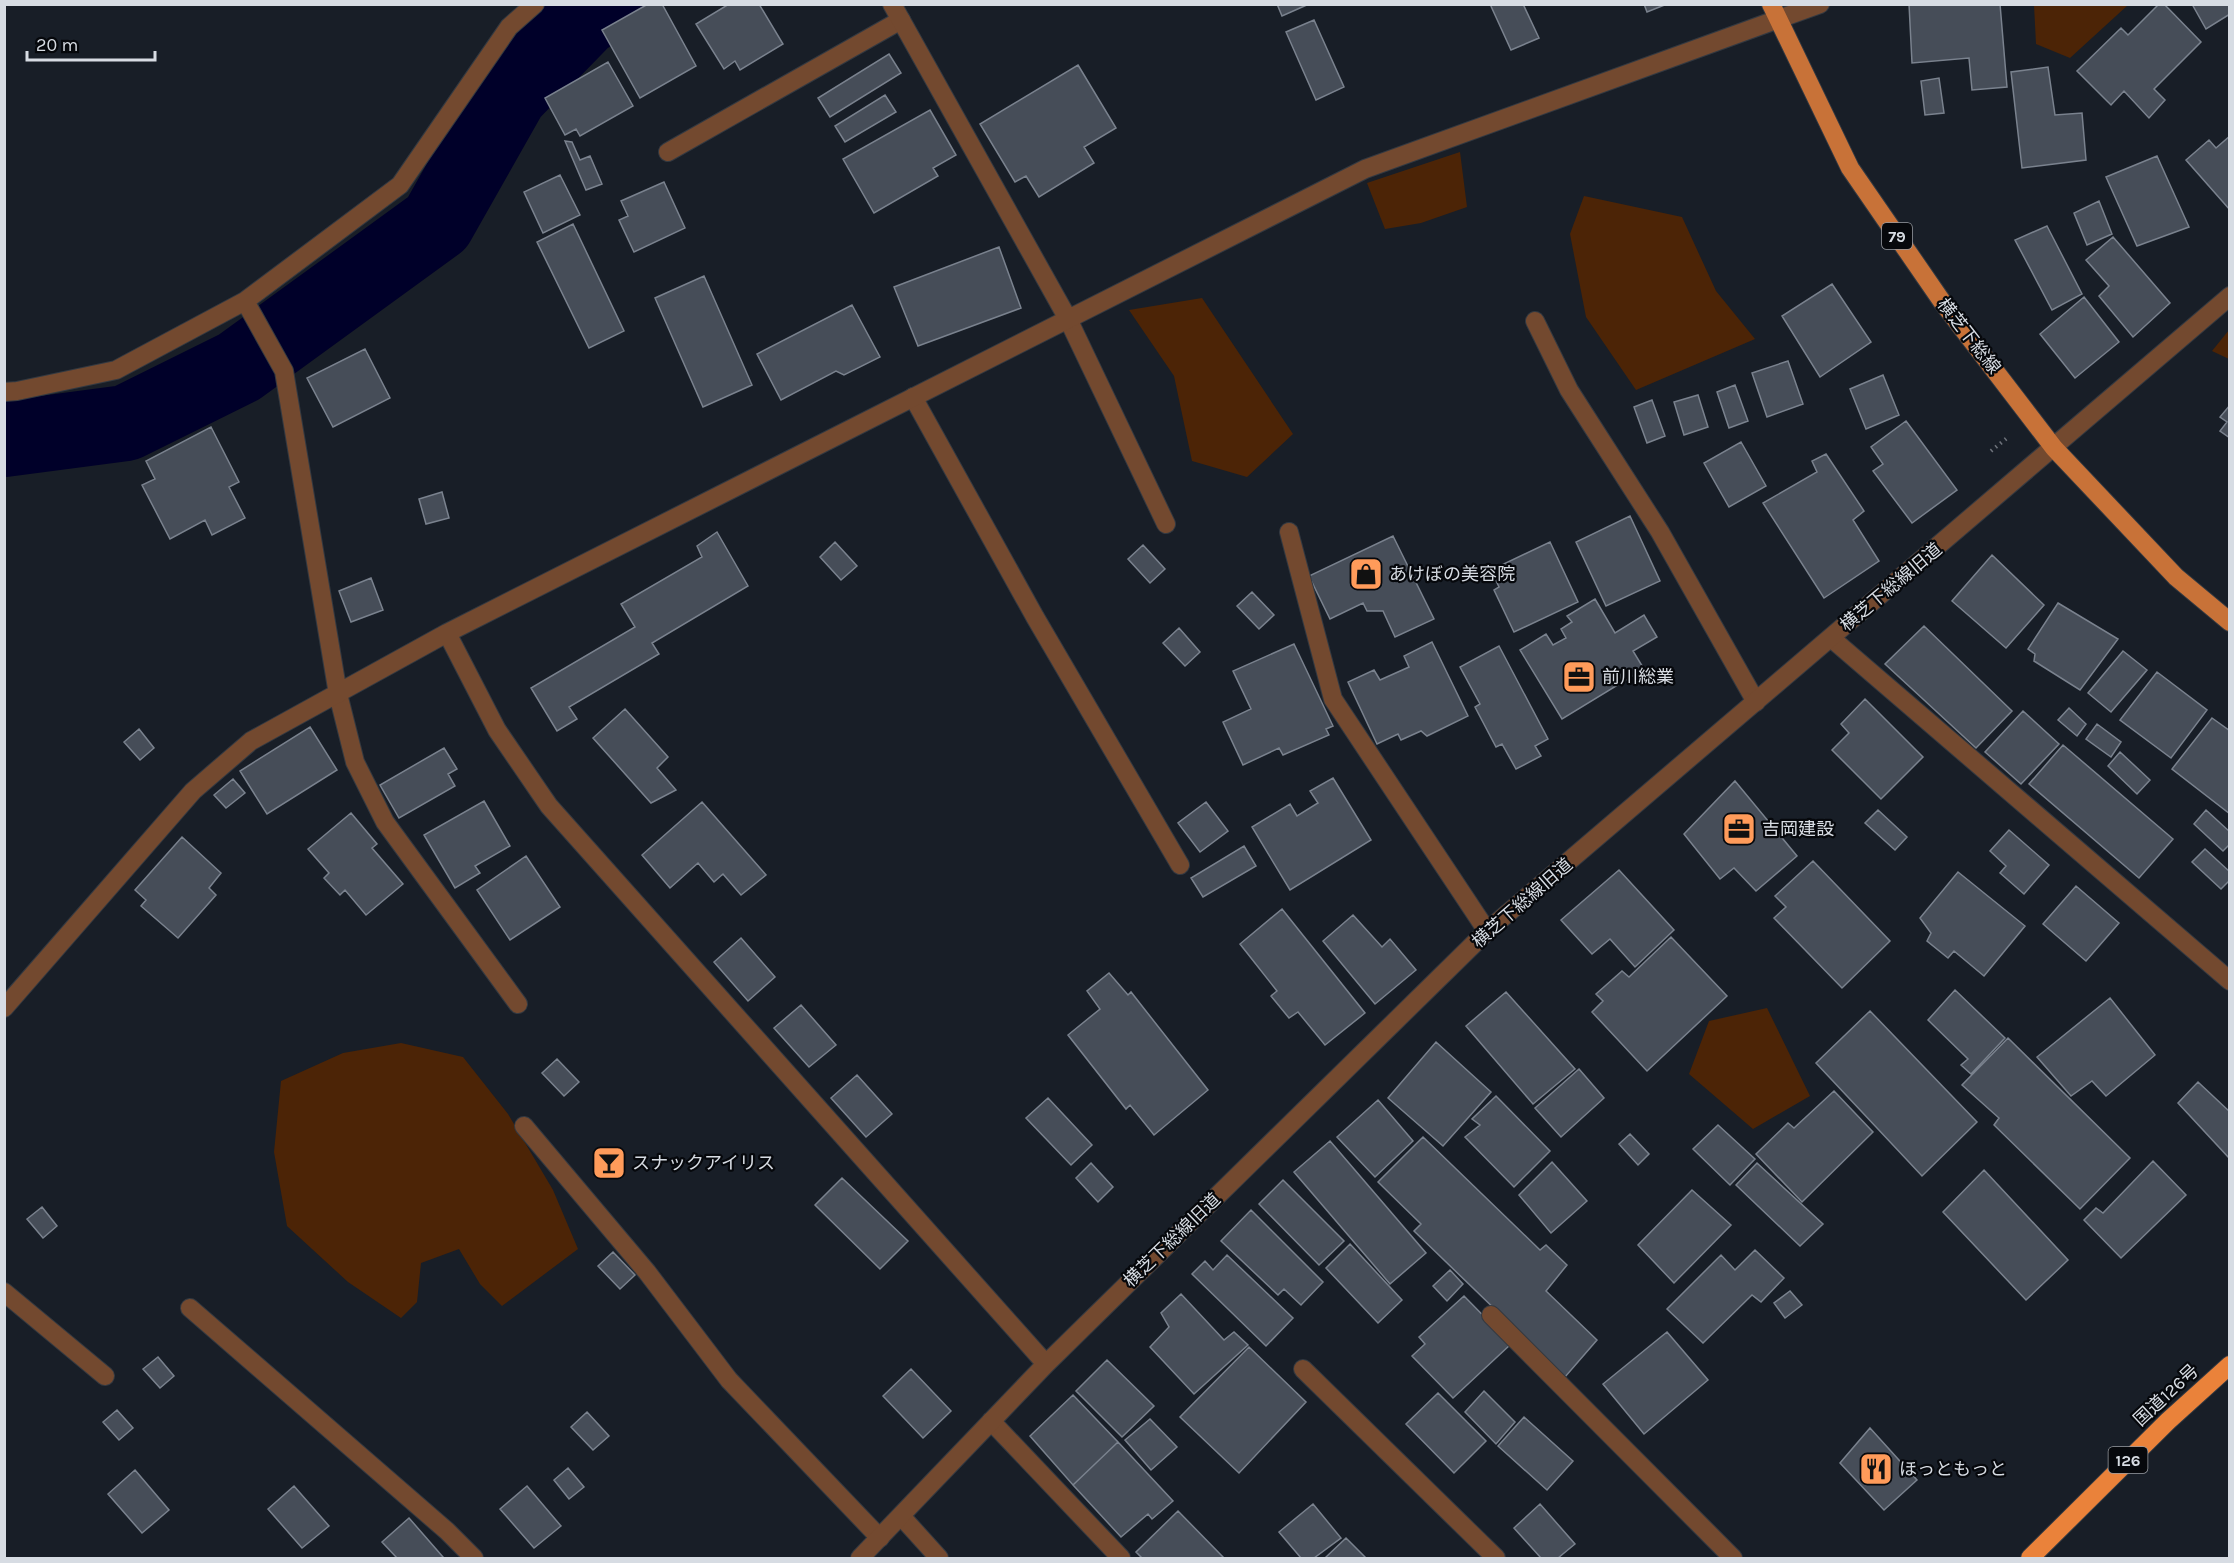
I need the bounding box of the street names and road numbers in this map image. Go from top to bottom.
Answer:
road number: 79 [1882,223,1912,249]
street label: 横芝下総線 [1933,294,2005,378]
street label: 横芝下総線旧道 [1836,538,1946,636]
street label: 横芝下総線旧道 [1467,853,1577,953]
street label: 横芝下総線旧道 [1119,1188,1225,1292]
street label: 国道126号 [2129,1359,2203,1431]
road number: 126 [2108,1447,2148,1473]

